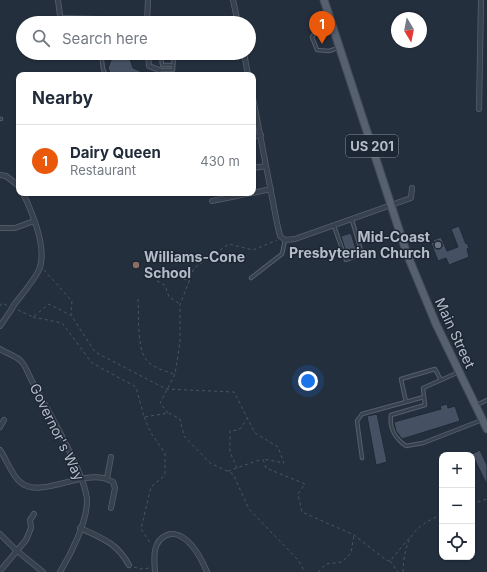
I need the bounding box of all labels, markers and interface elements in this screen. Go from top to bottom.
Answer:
pin: 1 [309,11,335,44]
north arrow [391,12,427,48]
search box [16,16,256,60]
icon: search [30,27,52,49]
text: Search here [62,29,148,48]
text: Nearby [32,88,93,108]
road number: US 201 [346,135,398,157]
text: Dairy Queen [70,143,161,162]
text: 1 [42,153,48,169]
text: 430 m [200,153,240,169]
text: Restaurant [70,162,136,178]
place label: Mid-Coast Presbyterian Church [289,228,430,261]
marker: Mid-Coast Presbyterian Church [433,240,443,250]
place label: Williams-Cone School [144,248,245,281]
marker: Williams-Cone School [131,260,141,270]
street label: Main Street [432,295,479,371]
your location [298,371,318,391]
street label: Governor's Way [27,380,88,483]
map controls [439,452,475,560]
button: + [439,452,475,488]
button: − [439,488,475,524]
button: locate [439,524,475,560]

